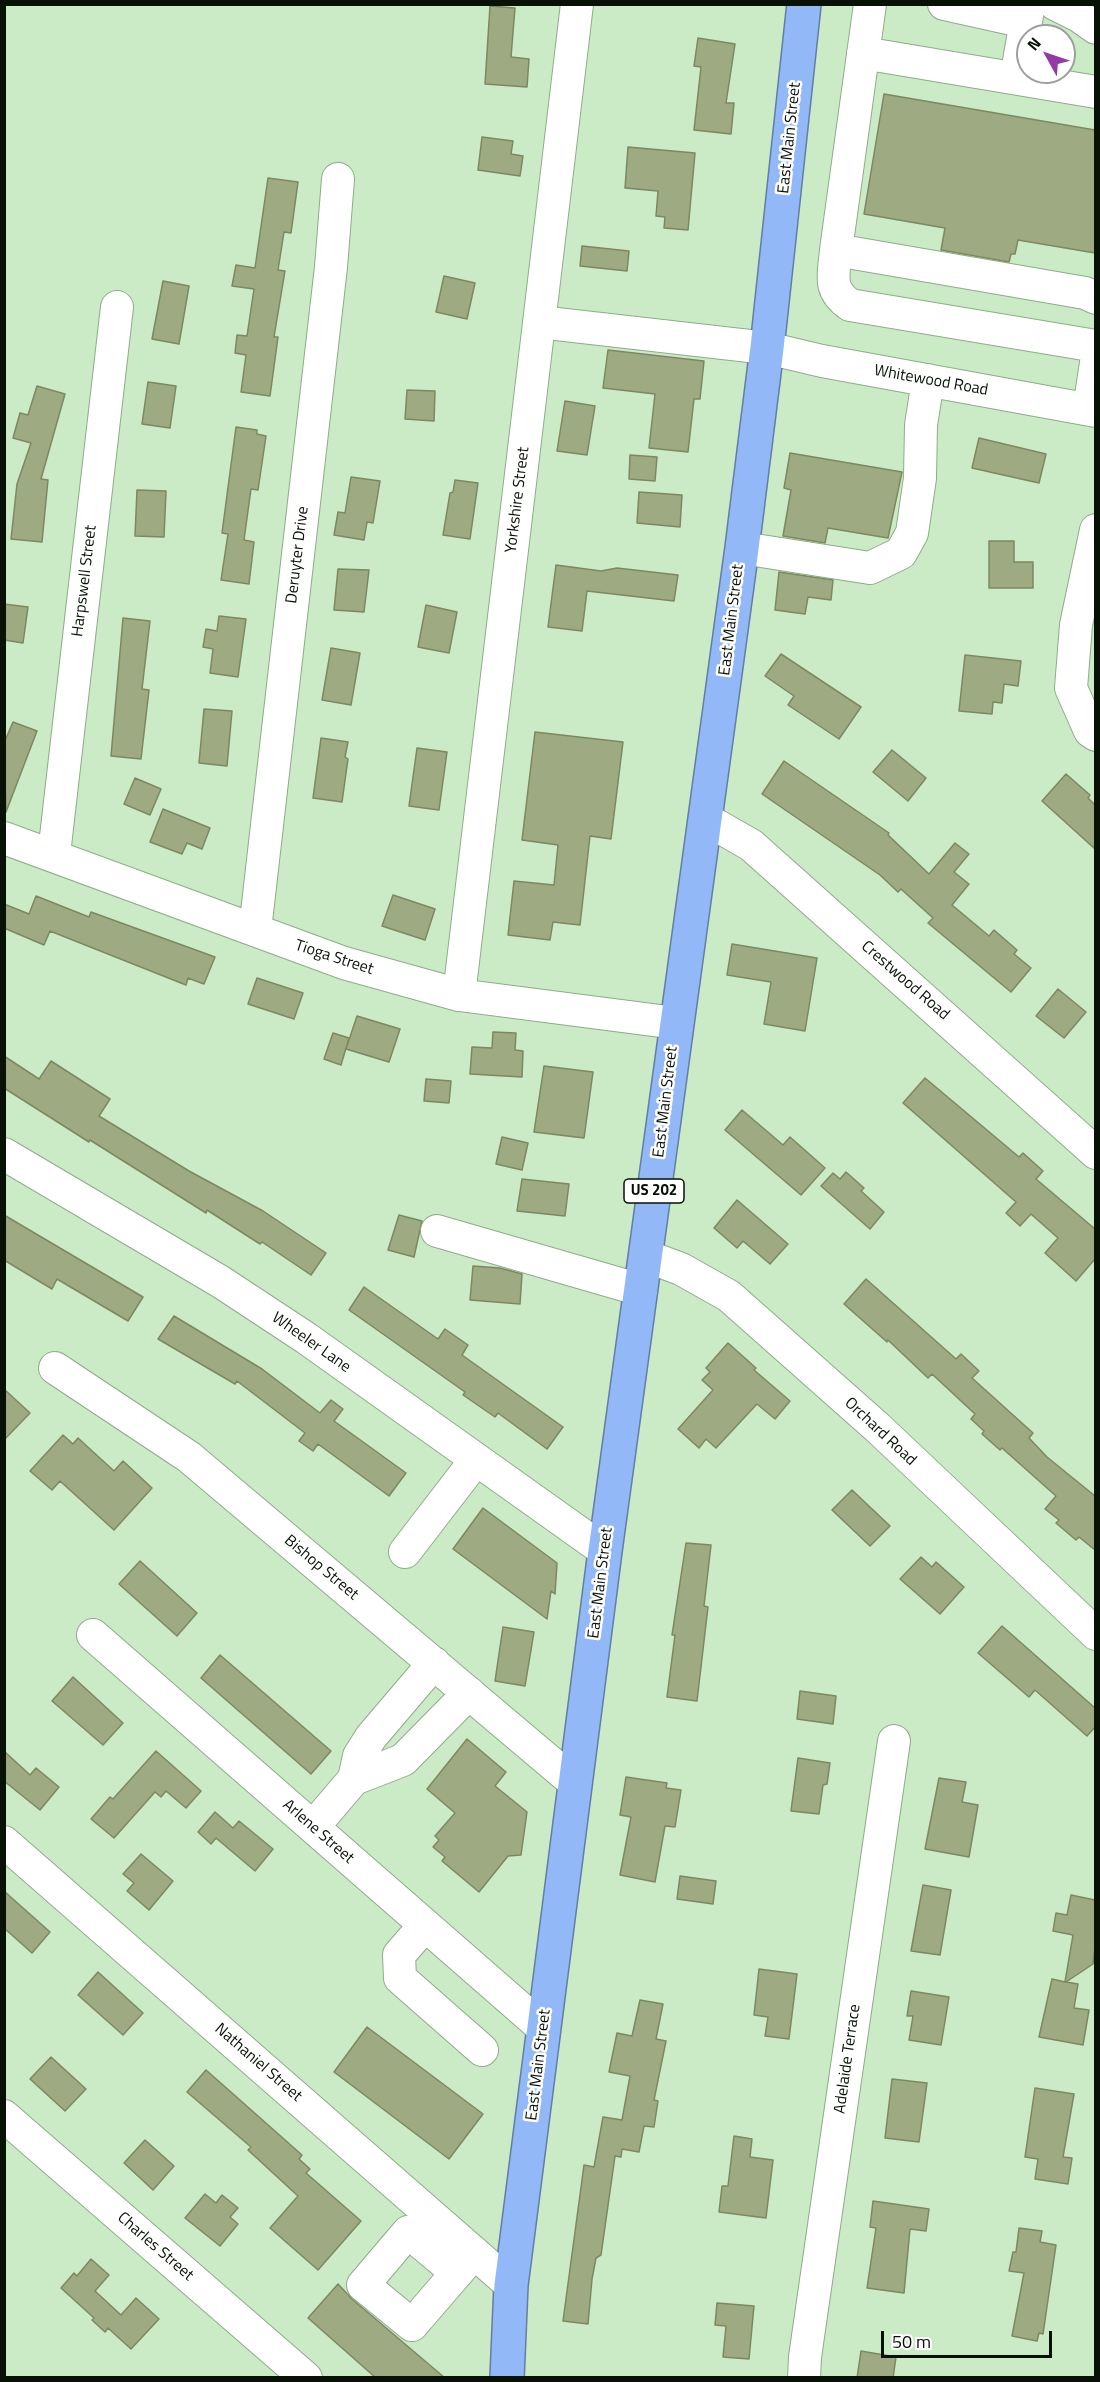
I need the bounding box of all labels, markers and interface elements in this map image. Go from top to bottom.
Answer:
north arrow [1016,24,1076,84]
text: N [1021,32,1047,56]
street label: East Main Street [775,81,805,195]
street label: Whitewood Road [872,362,990,400]
street label: Yorkshire Street [502,446,534,554]
street label: Deruyter Drive [283,505,313,605]
street label: Harpswell Street [69,524,101,638]
street label: East Main Street [716,563,748,677]
street label: Tioga Street [292,936,376,980]
street label: Crestwood Road [857,937,953,1025]
street label: East Main Street [650,1045,682,1159]
road number: US 202 [624,1179,684,1203]
street label: Wheeler Lane [268,1309,354,1377]
street label: Orchard Road [840,1394,920,1470]
street label: East Main Street [585,1526,617,1640]
street label: Bishop Street [280,1531,362,1605]
street label: Arlene Street [278,1796,358,1868]
street label: Adelaide Terrace [831,2003,865,2115]
street label: East Main Street [523,2008,555,2122]
street label: Nathaniel Street [210,2020,306,2106]
street label: Charles Street [113,2209,197,2285]
scale bar [884,2319,1055,2357]
text: 50 m [892,2328,931,2355]

